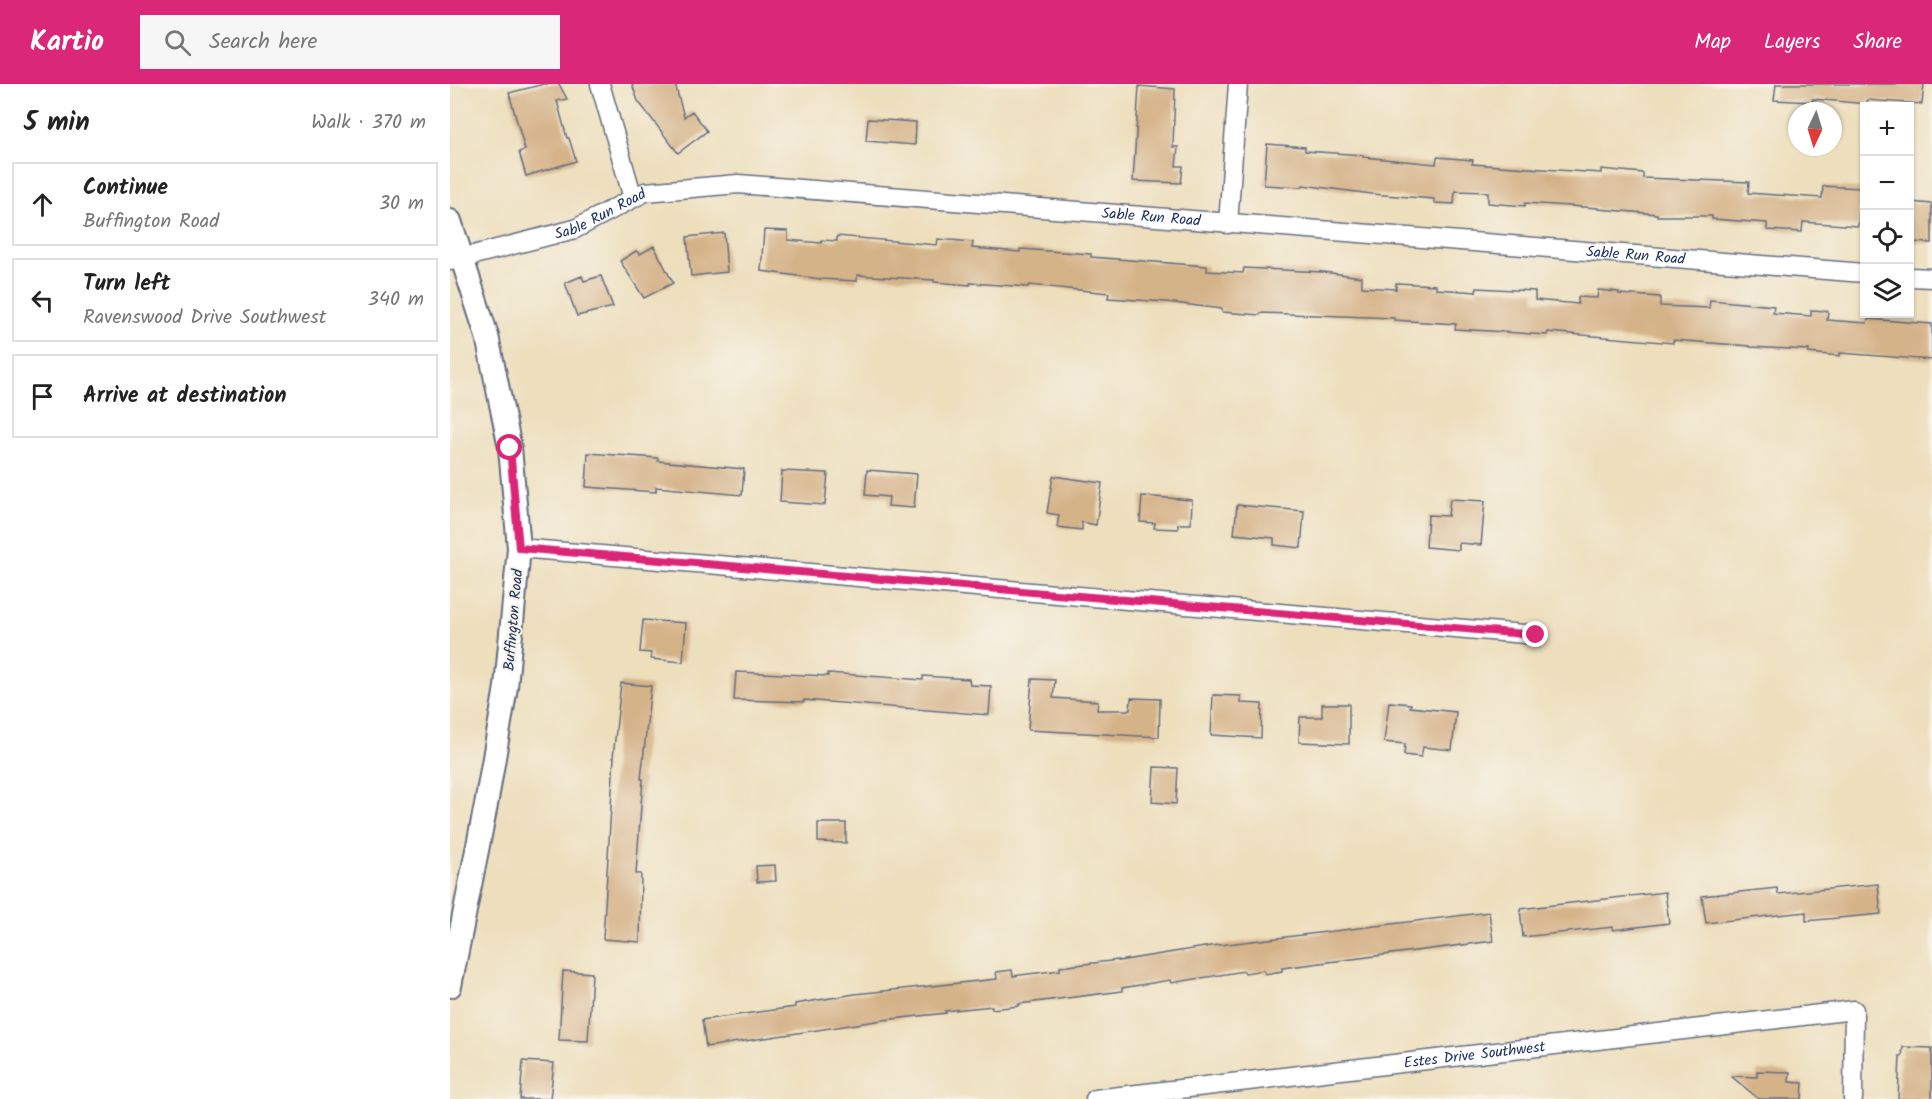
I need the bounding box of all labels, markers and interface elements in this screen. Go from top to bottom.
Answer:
search box [140,15,560,69]
text: Kartio [30,20,104,65]
text: Search here [209,25,317,60]
icon: search [161,26,194,59]
text: Map [1694,26,1731,59]
text: Layers [1764,26,1820,59]
text: Share [1853,26,1902,59]
text: 5 min [24,102,90,144]
north arrow [1788,102,1842,156]
map controls [1860,102,1914,318]
button: + [1860,102,1914,156]
text: Walk · 370 m [311,107,426,139]
button: − [1860,156,1914,210]
text: Continue [83,171,168,206]
street label: Sable Run Road [552,182,651,247]
icon: ahead [26,188,59,221]
text: 30 m [379,188,424,220]
street label: Sable Run Road [1101,202,1202,234]
text: Buffington Road [83,206,219,238]
button: locate [1860,210,1914,264]
street label: Sable Run Road [1585,240,1687,272]
button: layers [1860,264,1914,318]
text: Turn left [83,267,170,302]
icon: left [26,284,59,317]
text: 340 m [368,284,424,316]
text: Ravenswood Drive Southwest [83,302,326,334]
text: Arrive at destination [83,379,286,414]
icon: arrive [26,380,59,413]
route start [496,434,522,460]
street label: Buffington Road [498,568,530,672]
route end [1522,621,1548,647]
street label: Estes Drive Southwest [1402,1035,1547,1076]

